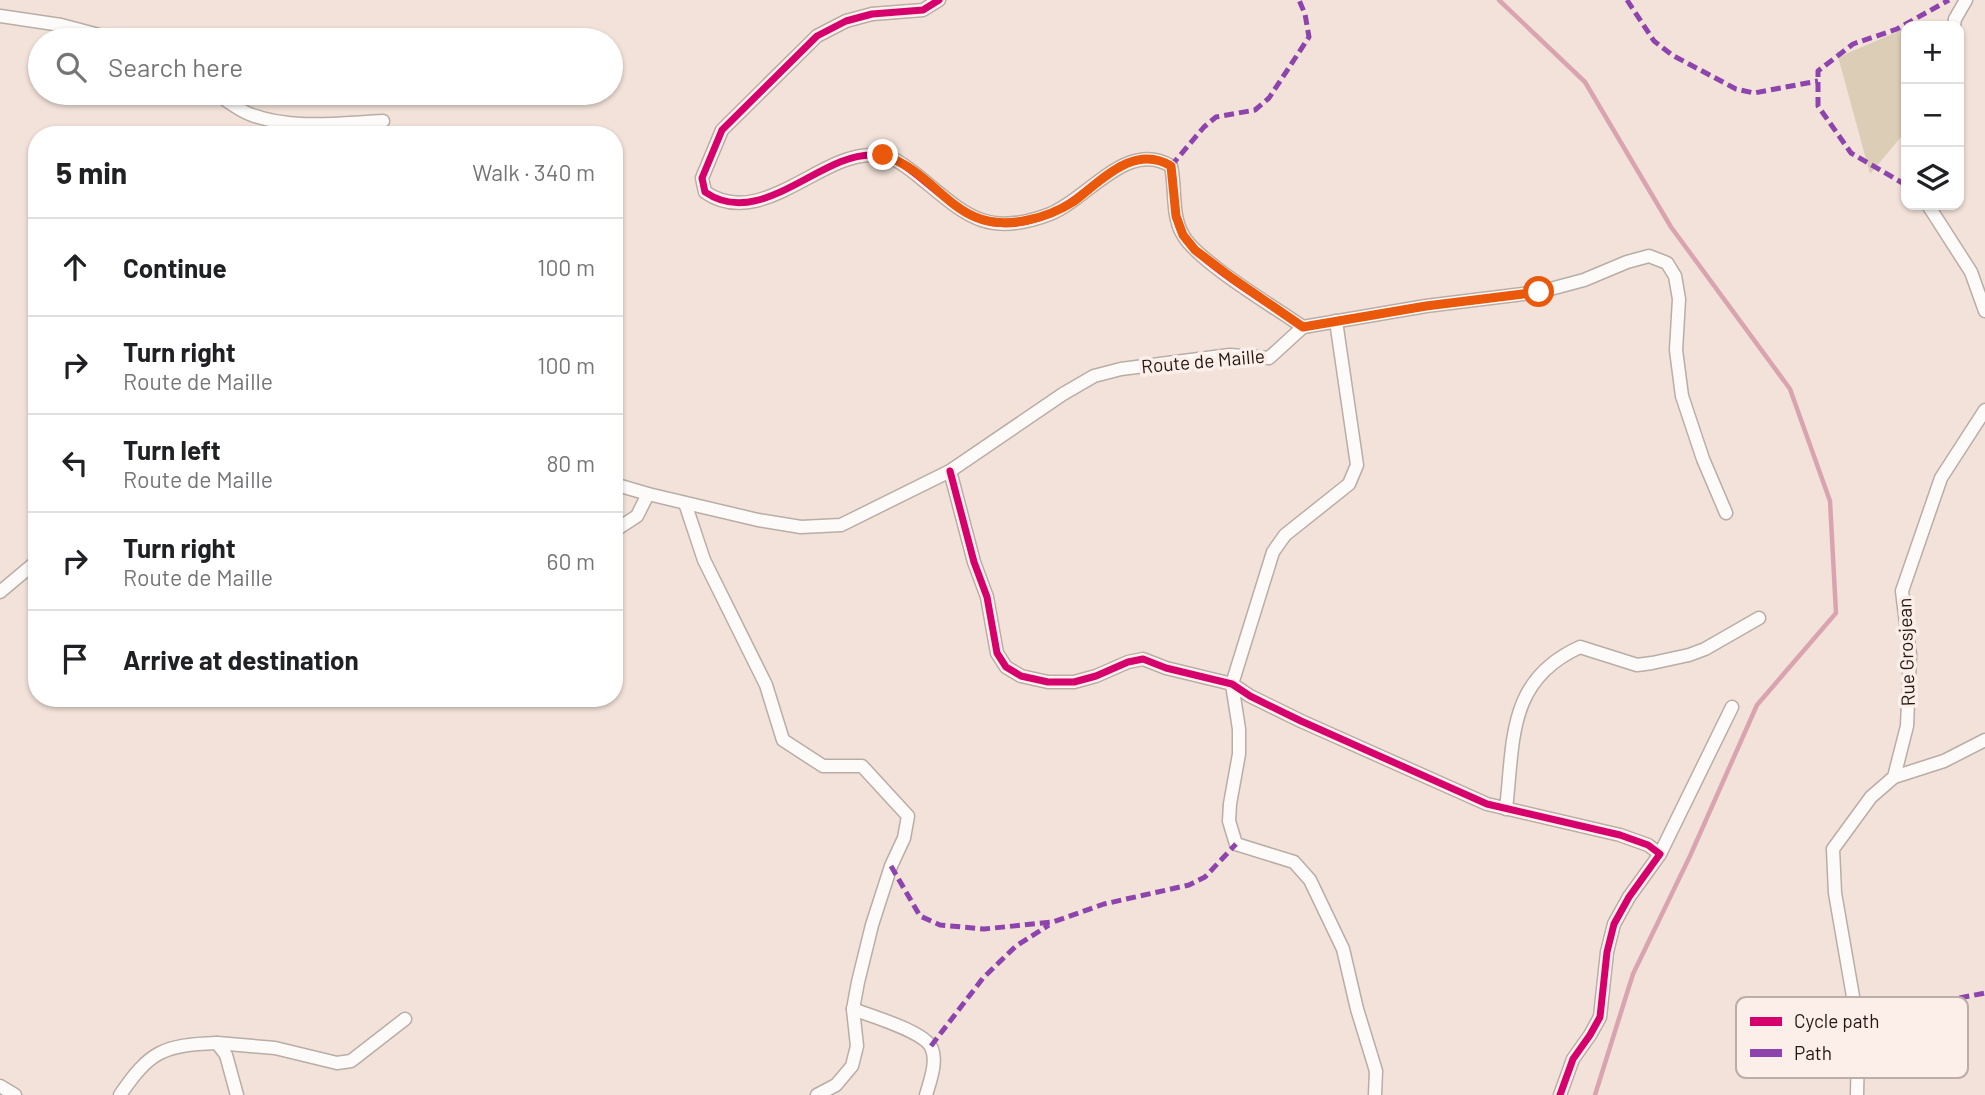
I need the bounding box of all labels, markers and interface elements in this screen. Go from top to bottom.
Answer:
map controls [1901,21,1964,210]
button: + [1901,21,1964,84]
search box [28,28,623,105]
icon: search [52,48,90,86]
text: Search here [108,51,243,82]
button: − [1901,84,1964,147]
route end [867,139,898,170]
button: layers [1901,147,1964,210]
text: 5 min [56,154,127,190]
text: Walk · 340 m [472,158,595,186]
icon: ahead [56,248,94,286]
text: Continue [123,252,227,283]
text: 100 m [537,253,595,281]
route start [1523,276,1554,307]
text: Turn right [123,336,236,367]
street label: Route de Maille [1140,344,1266,377]
icon: right [56,346,94,384]
text: 100 m [537,351,595,379]
text: Route de Maille [123,367,273,395]
text: Turn left [123,434,221,465]
icon: left [56,444,94,482]
text: 80 m [546,449,595,477]
text: Route de Maille [123,465,273,493]
text: Turn right [123,532,236,563]
icon: right [56,542,94,580]
text: 60 m [547,547,595,575]
text: Route de Maille [123,563,273,591]
street label: Rue Grosjean [1892,597,1919,707]
icon: arrive [56,640,94,678]
text: Arrive at destination [123,644,359,675]
legend [1736,997,1968,1078]
text: Cycle path [1794,1009,1879,1032]
text: Path [1794,1041,1832,1064]

